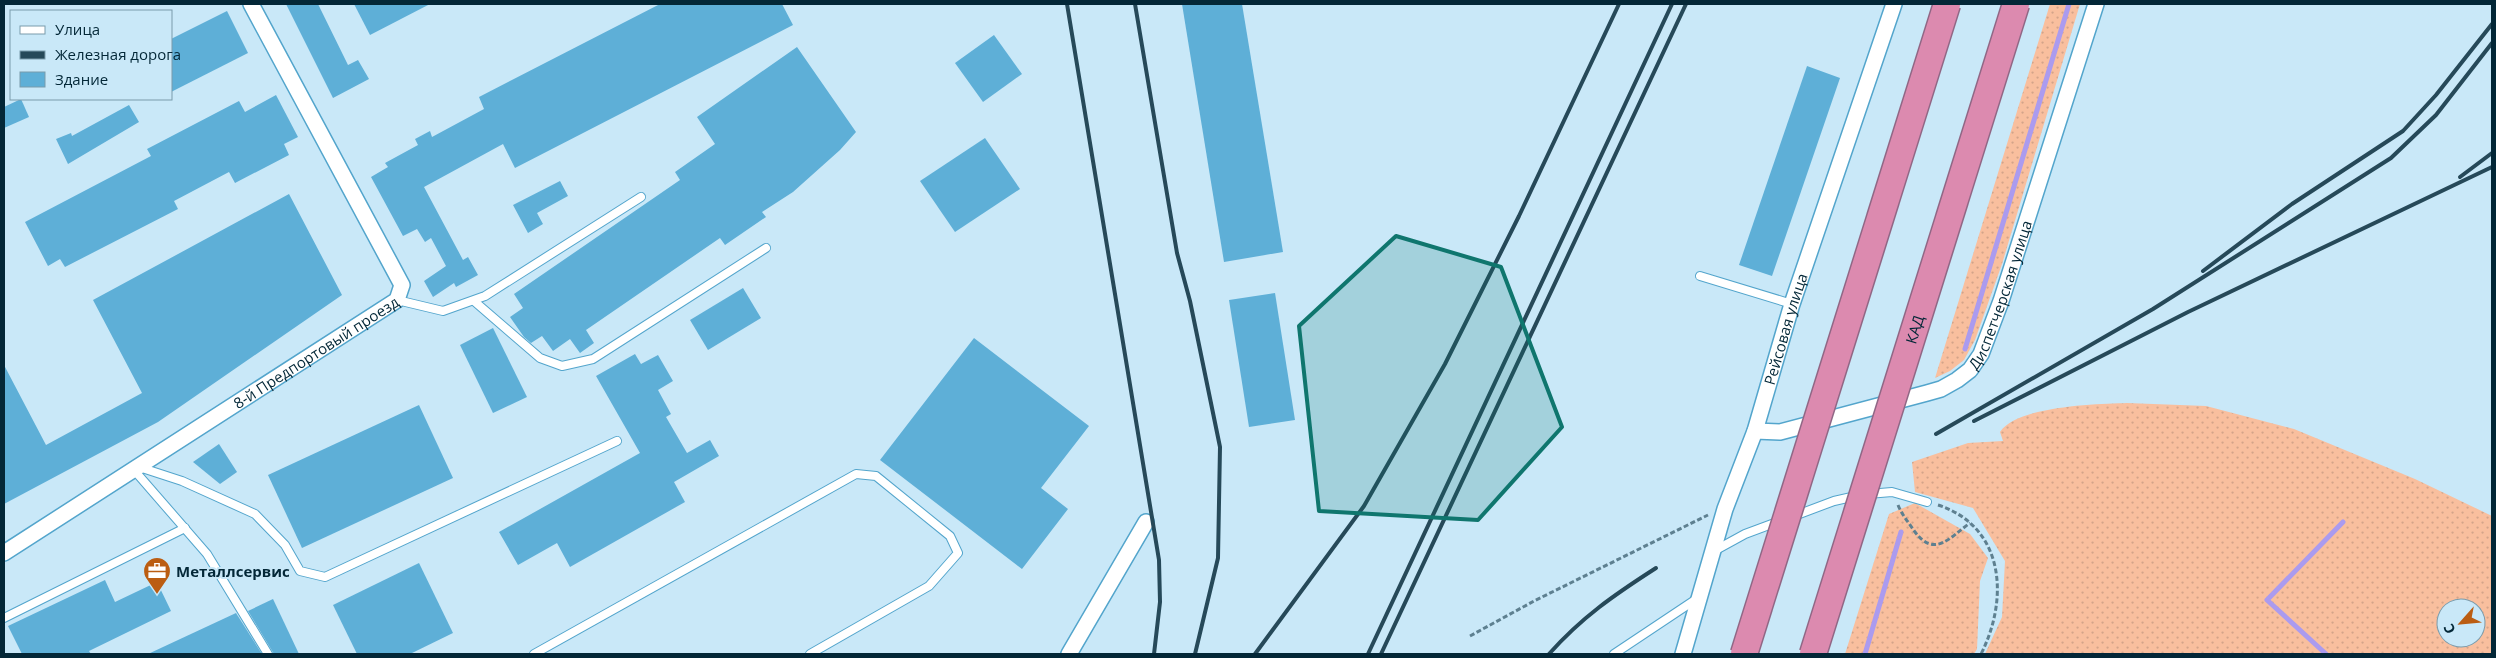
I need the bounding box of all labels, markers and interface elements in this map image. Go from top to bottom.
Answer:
legend [10,10,172,100]
text: Улица [55,19,100,39]
text: Железная дорога [55,44,181,64]
text: Здание [55,69,108,89]
street label: Диспетчерская улица [1963,218,2036,373]
street label: Рейсовая улица [1759,270,1812,387]
street label: 8-й Предпортовый проезд [229,291,403,413]
street label: КАД [1901,313,1928,346]
office icon: Металлсервис [142,556,172,595]
place label: Металлсервис [176,561,290,581]
north arrow [2436,598,2486,648]
text: С [2438,621,2459,637]

